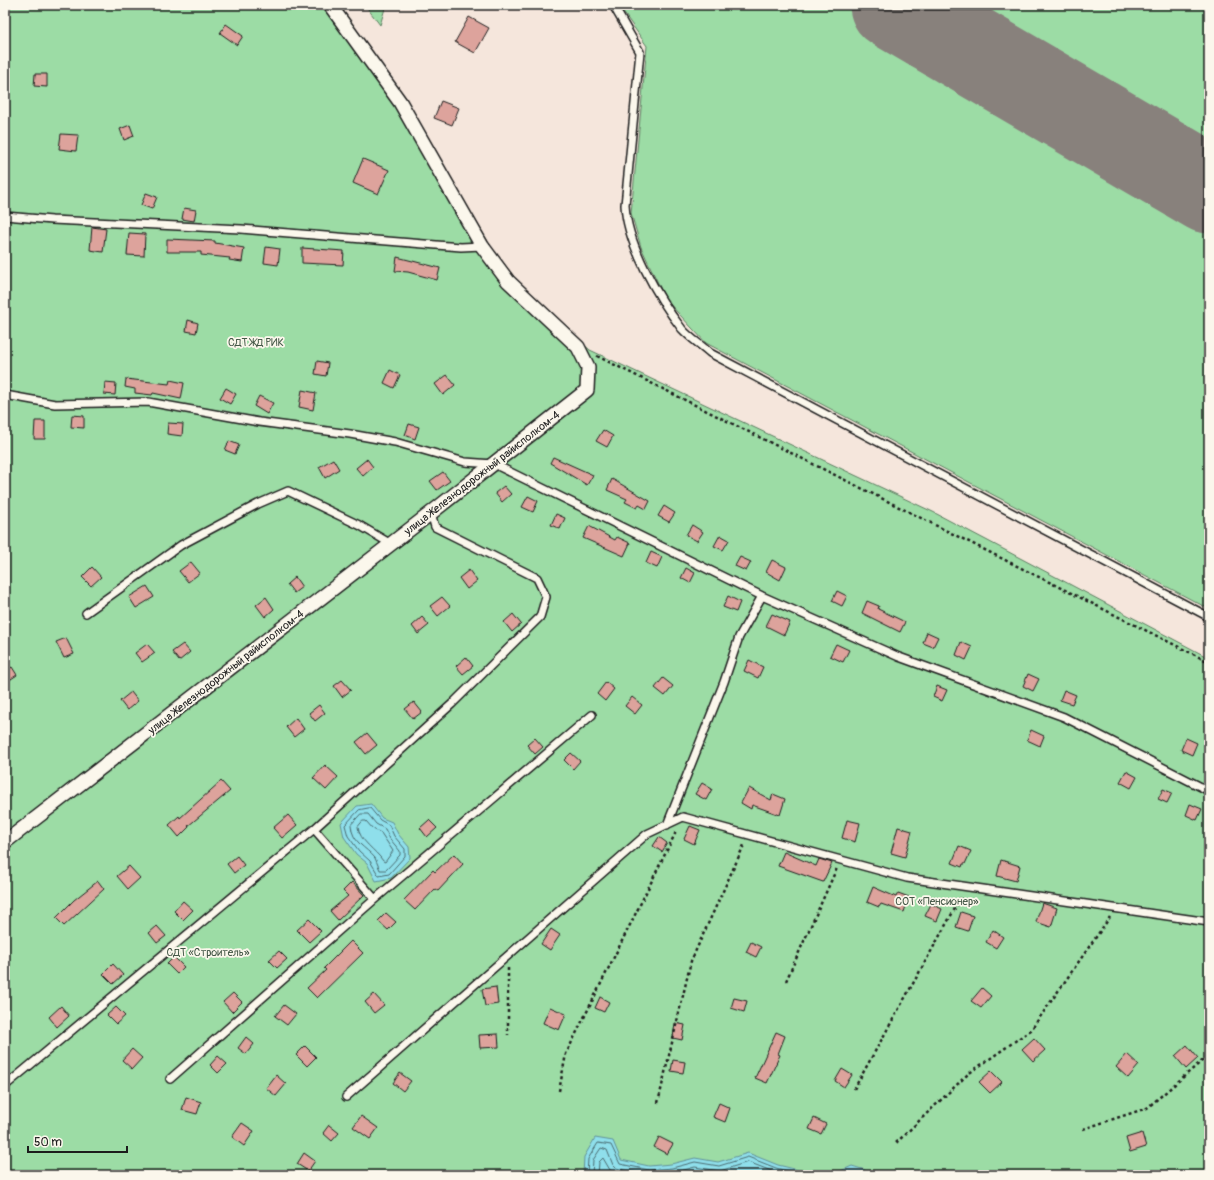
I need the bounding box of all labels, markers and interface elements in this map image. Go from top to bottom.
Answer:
park label: СДТ ЖД РИК [228,336,284,349]
street label: улица Железнодорожный райисполком-4 [401,408,563,538]
street label: улица Железнодорожный райисполком-4 [145,607,307,737]
park label: СОТ «Пенсионер» [895,895,979,908]
park label: СДТ «Строитель» [167,946,250,959]
scale bar [28,1128,127,1154]
text: 50 m [34,1135,62,1150]

